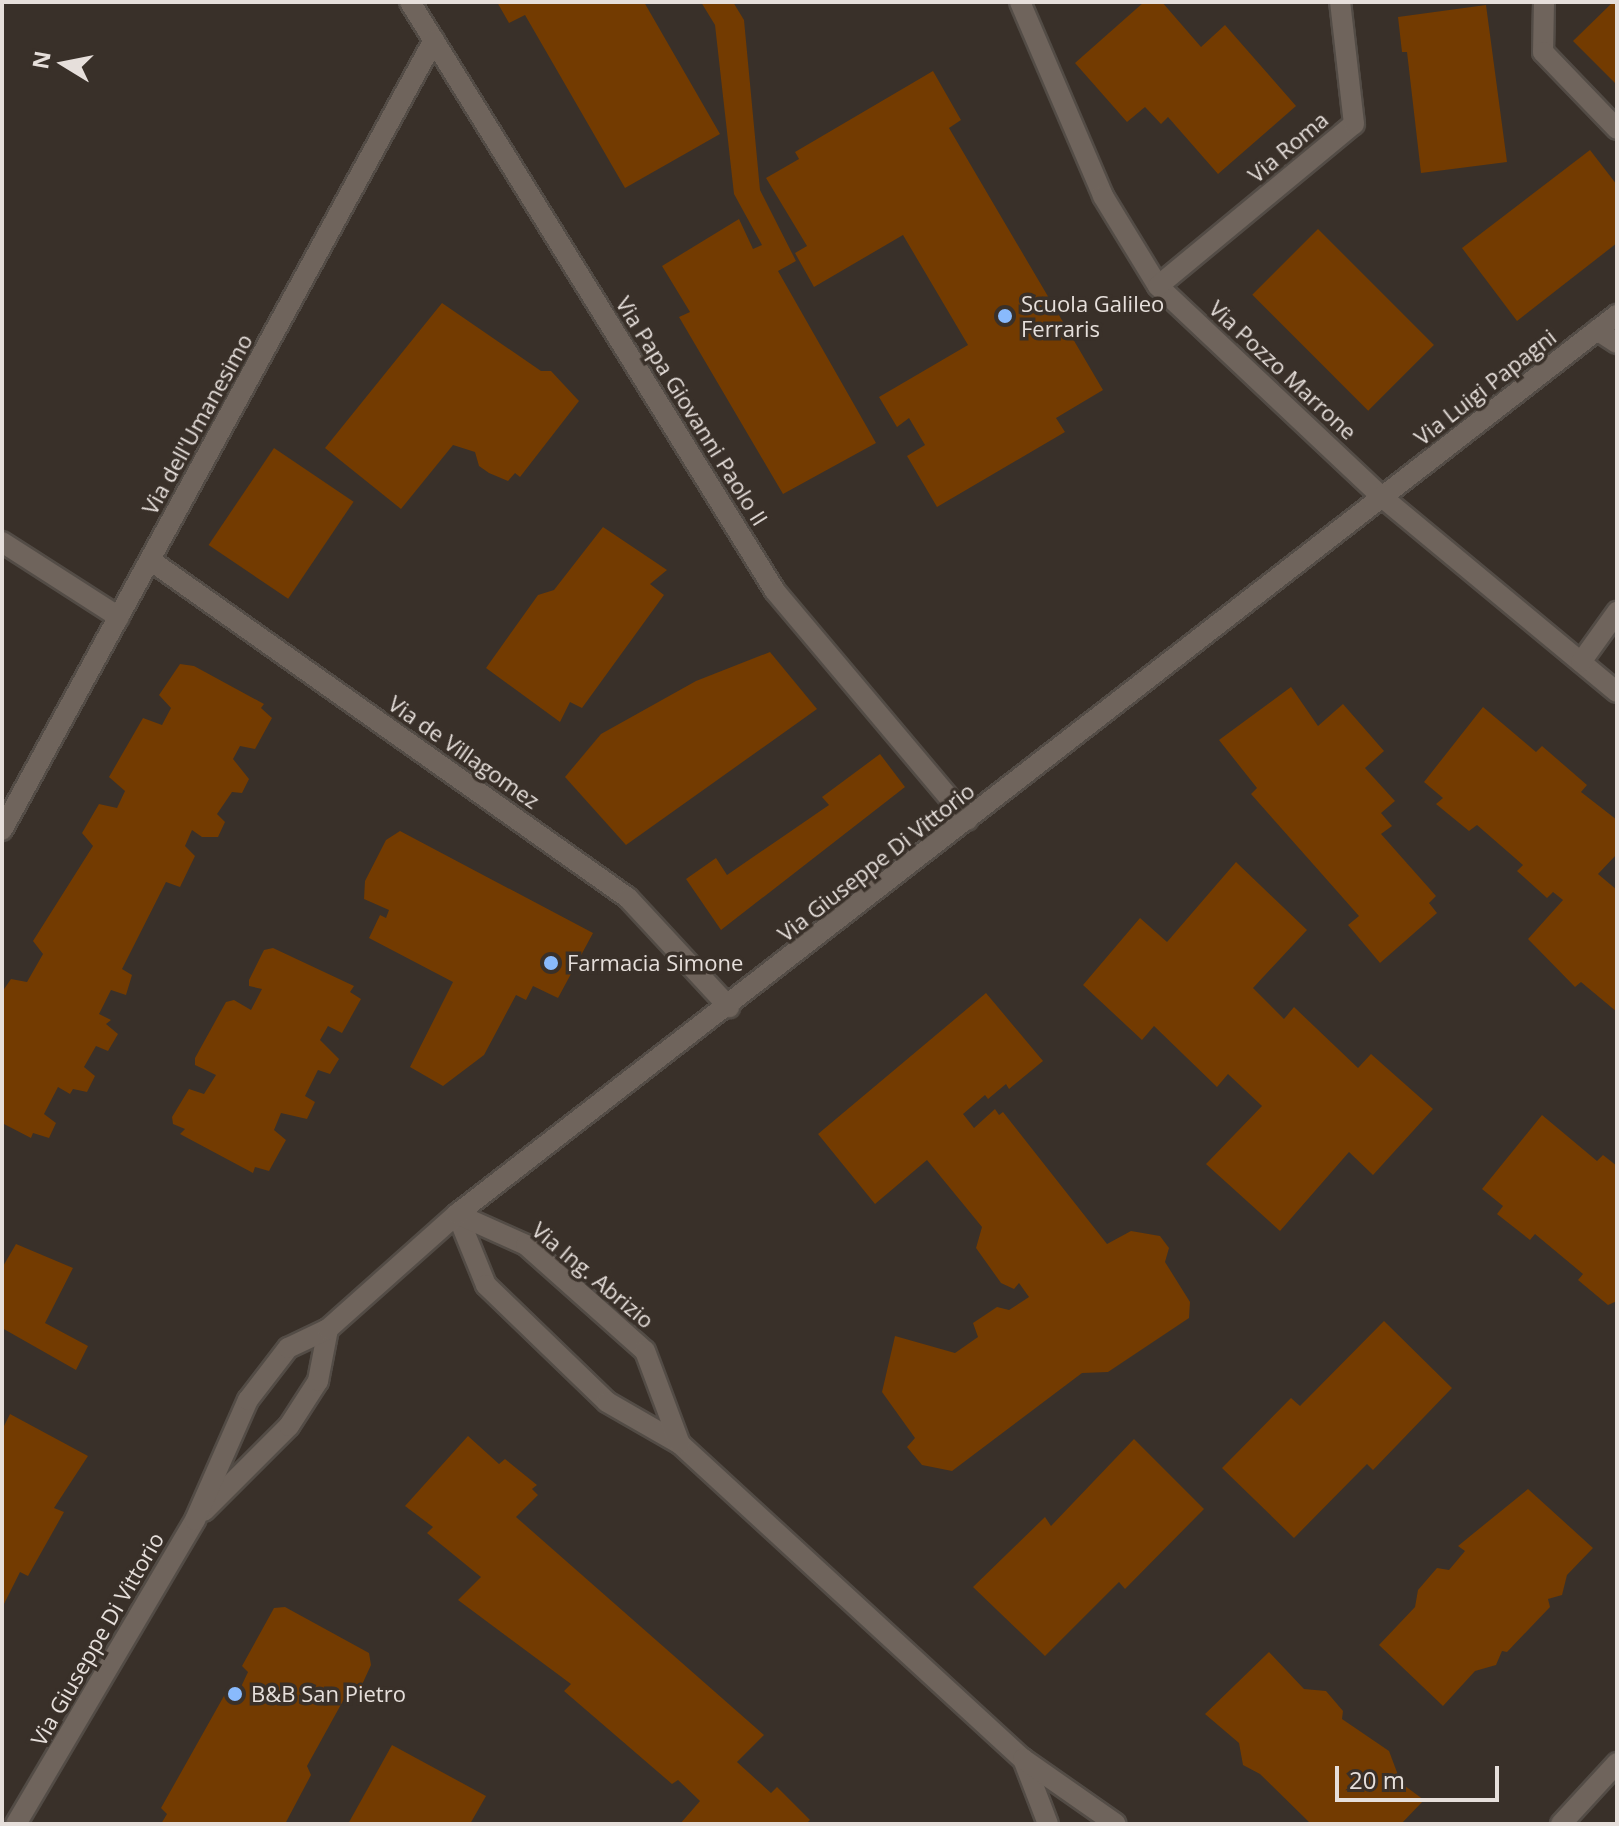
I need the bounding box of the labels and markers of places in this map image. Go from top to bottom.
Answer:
place label: Scuola Galileo Ferraris [1021,290,1164,342]
marker: Scuola Galileo Ferraris [996,307,1014,325]
place label: Farmacia Simone [567,950,743,976]
marker: Farmacia Simone [542,954,560,972]
place label: B&B San Pietro [251,1681,406,1707]
marker: B&B San Pietro [226,1685,244,1703]

